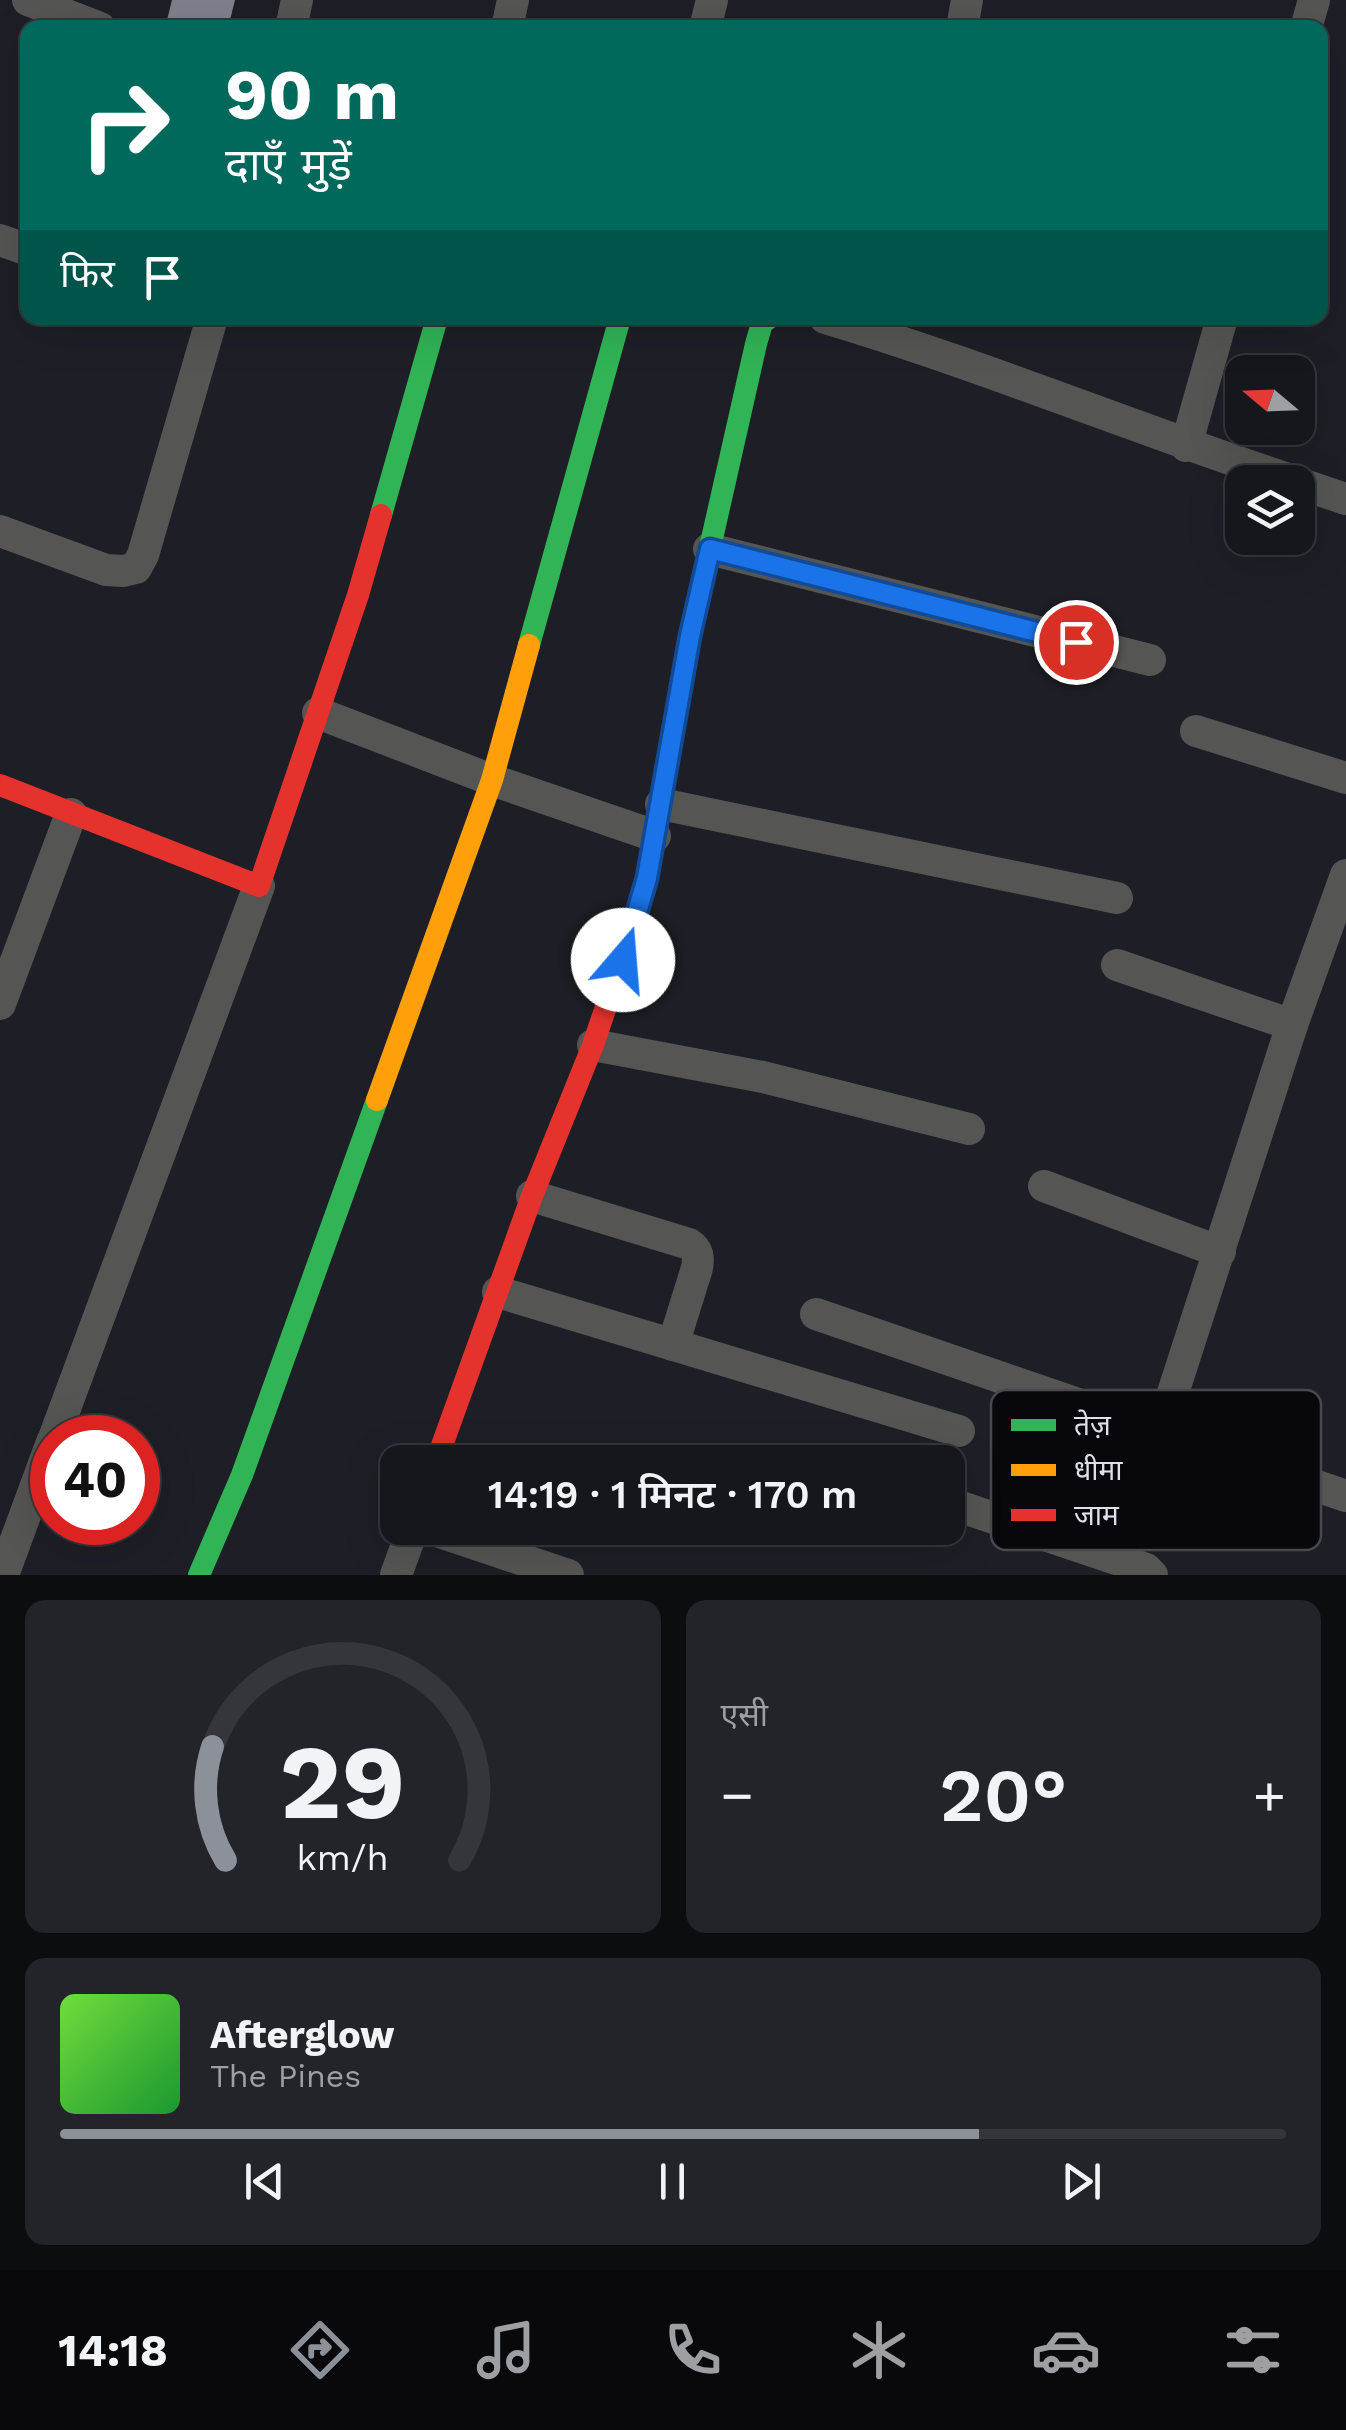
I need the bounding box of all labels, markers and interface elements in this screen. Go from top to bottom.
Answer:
text: 90 m [225,54,399,136]
icon: right [60,60,190,190]
text: दाएँ मुड़ें [225,138,352,191]
icon: arrive [135,250,190,305]
text: फिर [60,252,115,296]
north arrow [1225,355,1315,445]
map controls [1225,355,1315,555]
button: layers [1225,465,1315,555]
pin [1034,600,1119,685]
icon: arrive [1049,615,1104,670]
position arrow [571,908,675,1012]
legend [991,1390,1321,1550]
text: तेज़ [1074,1409,1112,1442]
speed limit sign: 40 [30,1415,160,1545]
text: धीमा [1074,1454,1123,1487]
text: 14:19 · 1 मिनट · 170 m [488,1473,857,1517]
text: जाम [1074,1499,1120,1532]
text: एसी [721,1696,768,1734]
text: 29 [280,1721,406,1843]
text: 20° [939,1751,1067,1839]
text: − [721,1763,754,1827]
text: + [1253,1763,1286,1827]
text: km/h [297,1837,389,1879]
text: Afterglow [210,2013,395,2057]
text: The Pines [210,2057,361,2095]
icon: previous [237,2154,292,2209]
icon: pause [645,2154,700,2209]
icon: next [1054,2154,1109,2209]
icon: directions [285,2315,355,2385]
icon: music [471,2315,541,2385]
icon: phone [658,2315,728,2385]
icon: climate [844,2315,914,2385]
icon: car [1031,2315,1101,2385]
icon: filters [1218,2315,1288,2385]
text: 14:18 [58,2324,168,2377]

